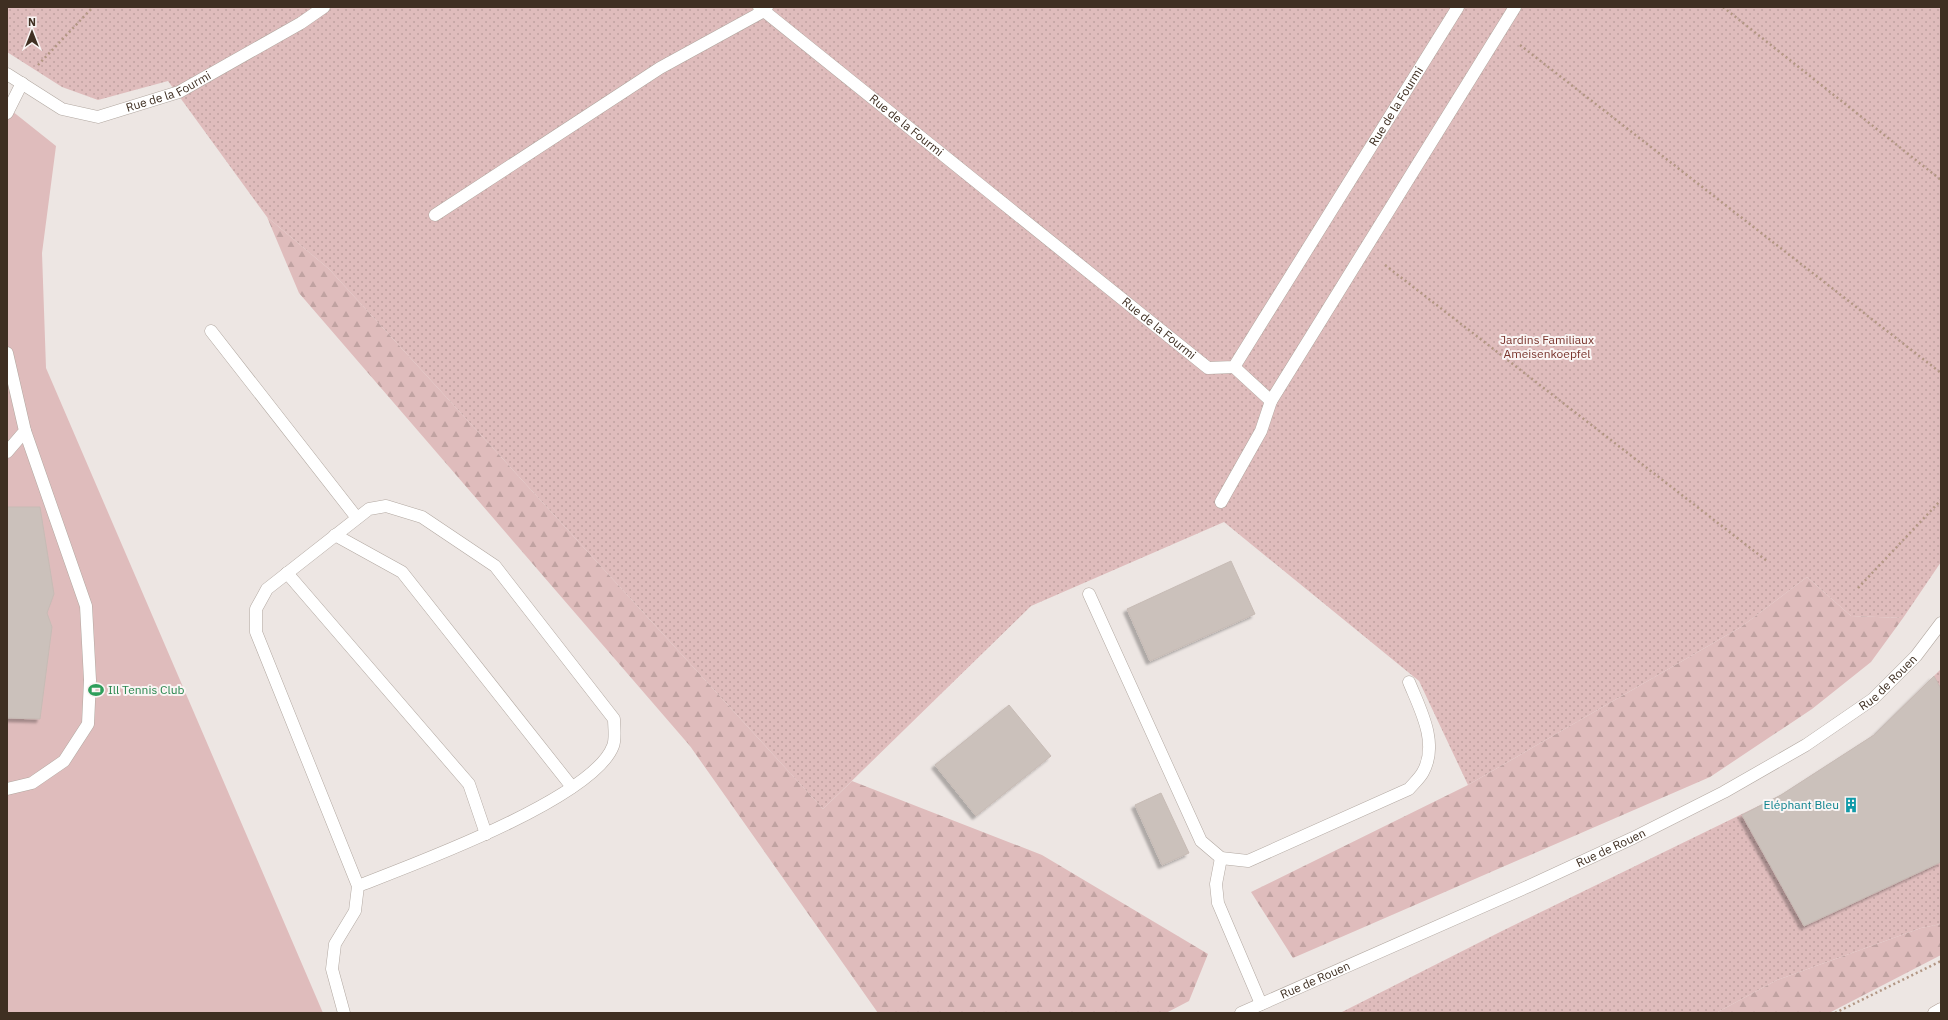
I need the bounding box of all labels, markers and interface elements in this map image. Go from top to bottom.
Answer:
north arrow [12,12,52,52]
text: N [28,15,36,29]
street label: Rue de la Fourmi [1365,64,1426,149]
street label: Rue de la Fourmi [124,68,213,115]
street label: Rue de la Fourmi [867,91,947,159]
street label: Rue de la Fourmi [1119,294,1199,362]
park label: Jardins Familiaux Ameisenkoepfel [1500,332,1594,361]
street label: Rue de Rouen [1856,651,1920,714]
sports icon: Ill Tennis Club [87,681,105,699]
place label: Ill Tennis Club [108,682,185,697]
building icon: Eléphant Bleu [1842,796,1860,814]
place label: Eléphant Bleu [1764,797,1839,812]
street label: Rue de Rouen [1574,825,1648,870]
street label: Rue de Rouen [1278,958,1352,1002]

